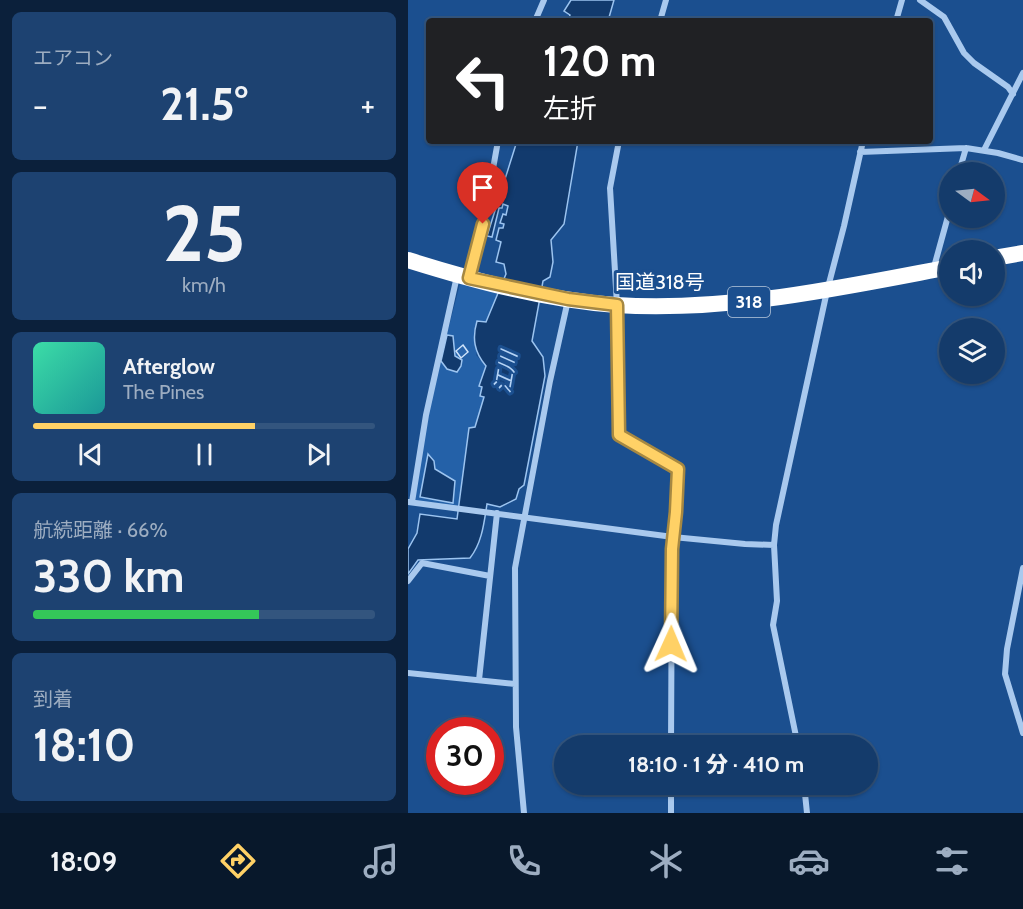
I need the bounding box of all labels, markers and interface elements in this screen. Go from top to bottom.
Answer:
text: 120 m [543,35,656,87]
icon: left [444,42,522,120]
text: エアコン [33,46,113,70]
text: 21.5° [160,77,248,131]
text: − [33,85,48,125]
text: + [360,85,375,125]
text: 左折 [543,92,597,125]
pin [457,162,508,224]
north arrow [939,162,1005,228]
map controls [939,162,1005,384]
icon: arrive [466,171,499,204]
text: 25 [162,186,246,281]
button: sound [939,240,1005,306]
street label: 国道318号 [615,270,705,294]
text: km/h [182,273,226,297]
road number: 318 [728,287,770,317]
button: layers [939,318,1005,384]
water label: 江川 [490,347,522,395]
text: Afterglow [123,353,215,380]
text: The Pines [123,380,204,404]
icon: previous [74,438,107,471]
icon: pause [188,438,221,471]
icon: next [302,438,335,471]
text: 航続距離 · 66% [33,518,167,542]
text: 330 km [33,549,184,603]
position arrow [639,612,703,676]
text: 到着 [33,687,73,711]
speed limit sign: 30 [426,717,504,795]
text: 18:10 [33,718,135,772]
text: 18:10 · 1 分 · 410 m [628,751,804,778]
icon: directions [217,840,259,882]
icon: music [360,840,402,882]
icon: phone [503,840,545,882]
icon: climate [645,840,687,882]
icon: car [788,840,830,882]
icon: filters [931,840,973,882]
text: 18:09 [50,845,117,878]

